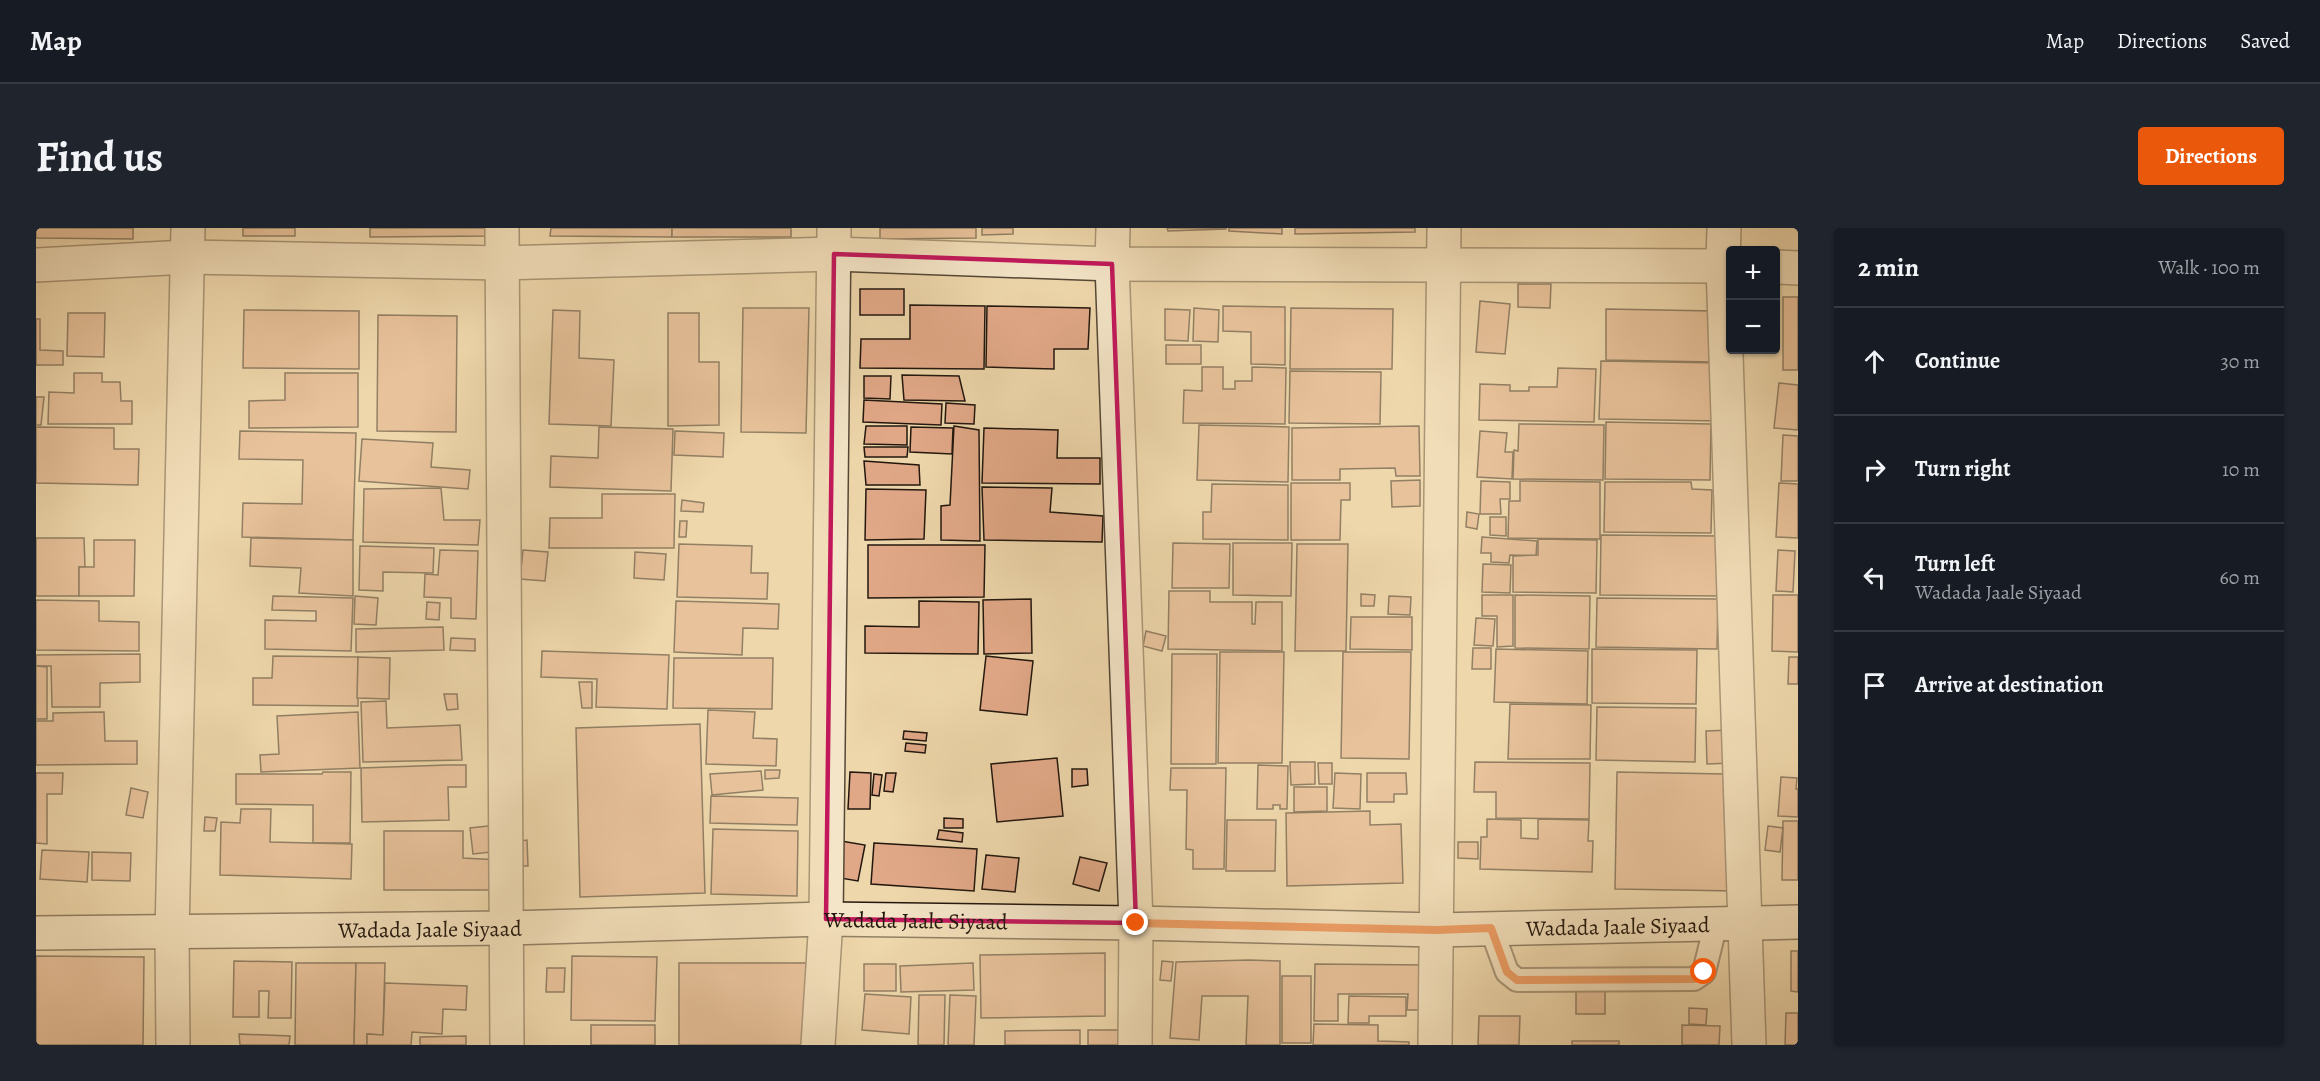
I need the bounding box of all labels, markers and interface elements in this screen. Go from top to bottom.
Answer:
text: Map [30,22,82,60]
text: Map [2046,27,2084,55]
text: Directions [2117,27,2207,55]
text: Saved [2240,27,2290,55]
button: Directions [2138,127,2284,185]
text: Find us [36,128,163,185]
map controls [1726,246,1780,354]
button: + [1726,246,1780,300]
text: 2 min [1858,250,1919,285]
text: Walk · 100 m [2158,254,2260,281]
button: − [1726,300,1780,354]
icon: ahead [1858,345,1891,378]
text: Continue [1915,346,2000,376]
text: 30 m [2220,348,2260,375]
icon: right [1858,453,1891,486]
text: Turn right [1915,454,2011,484]
text: 10 m [2222,456,2260,483]
text: Turn left [1915,549,1995,579]
icon: left [1858,561,1891,594]
text: 60 m [2220,564,2260,591]
text: Wadada Jaale Siyaad [1915,579,2082,606]
icon: arrive [1858,669,1891,702]
text: Arrive at destination [1915,670,2104,700]
street label: Wadada Jaale Siyaad [823,905,1008,937]
route end [1122,909,1148,935]
street label: Wadada Jaale Siyaad [1525,910,1710,944]
street label: Wadada Jaale Siyaad [337,914,522,946]
route start [1690,958,1716,984]

